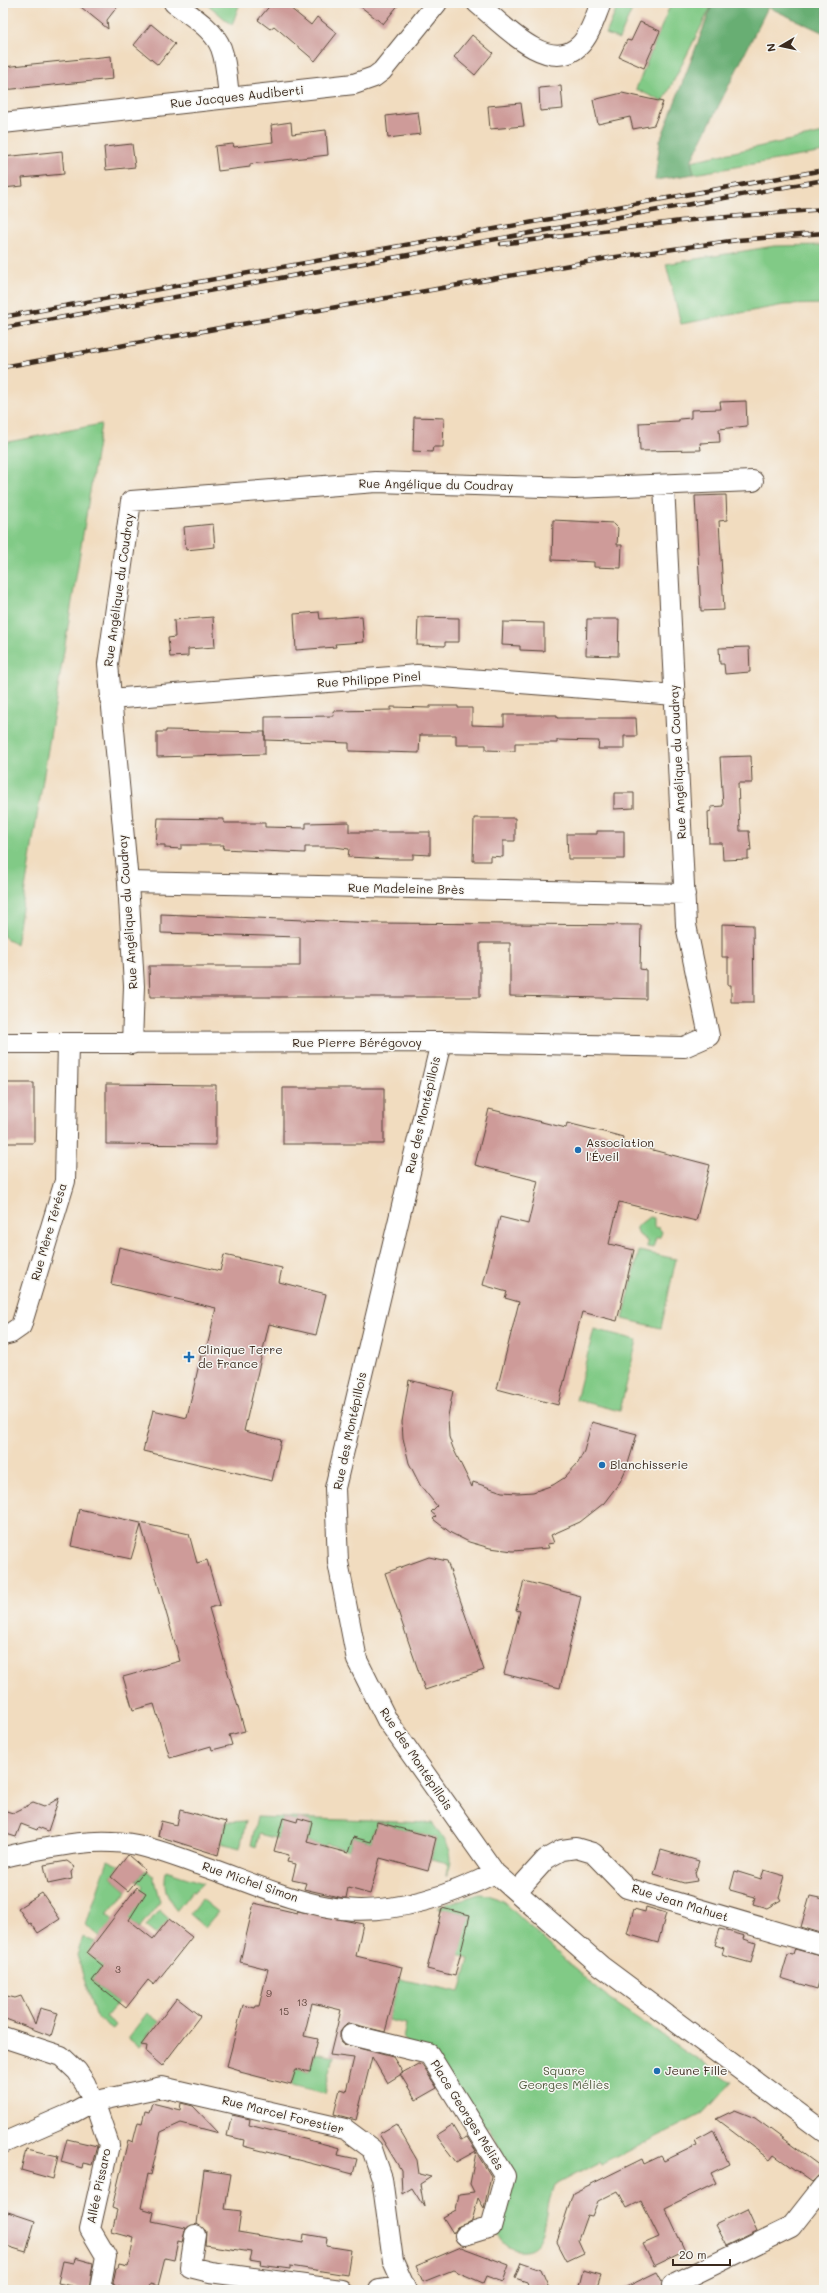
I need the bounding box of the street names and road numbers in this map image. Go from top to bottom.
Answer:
street label: Rue Jacques Audiberti [169,81,304,111]
street label: Rue Angélique du Coudray [359,475,514,493]
street label: Rue Angélique du Coudray [99,512,137,668]
street label: Rue Philippe Pinel [316,667,421,691]
street label: Rue Angélique du Coudray [665,684,689,840]
street label: Rue Angélique du Coudray [114,834,140,990]
street label: Rue Madeleine Brès [348,879,465,897]
street label: Rue Pierre Bérégovoy [292,1034,422,1050]
street label: Rue des Montépillois [401,1054,443,1175]
street label: Rue Mère Térésa [26,1181,70,1282]
street label: Rue des Montépillois [329,1370,369,1491]
street label: Rue des Montépillois [377,1704,457,1813]
street label: Rue Michel Simon [200,1857,301,1905]
street label: Rue Jean Mahuet [630,1880,731,1924]
street label: Place Georges Méliès [427,2056,508,2173]
street label: Rue Marcel Forestier [220,2091,346,2137]
street label: Allée Pissaro [82,2147,114,2225]

